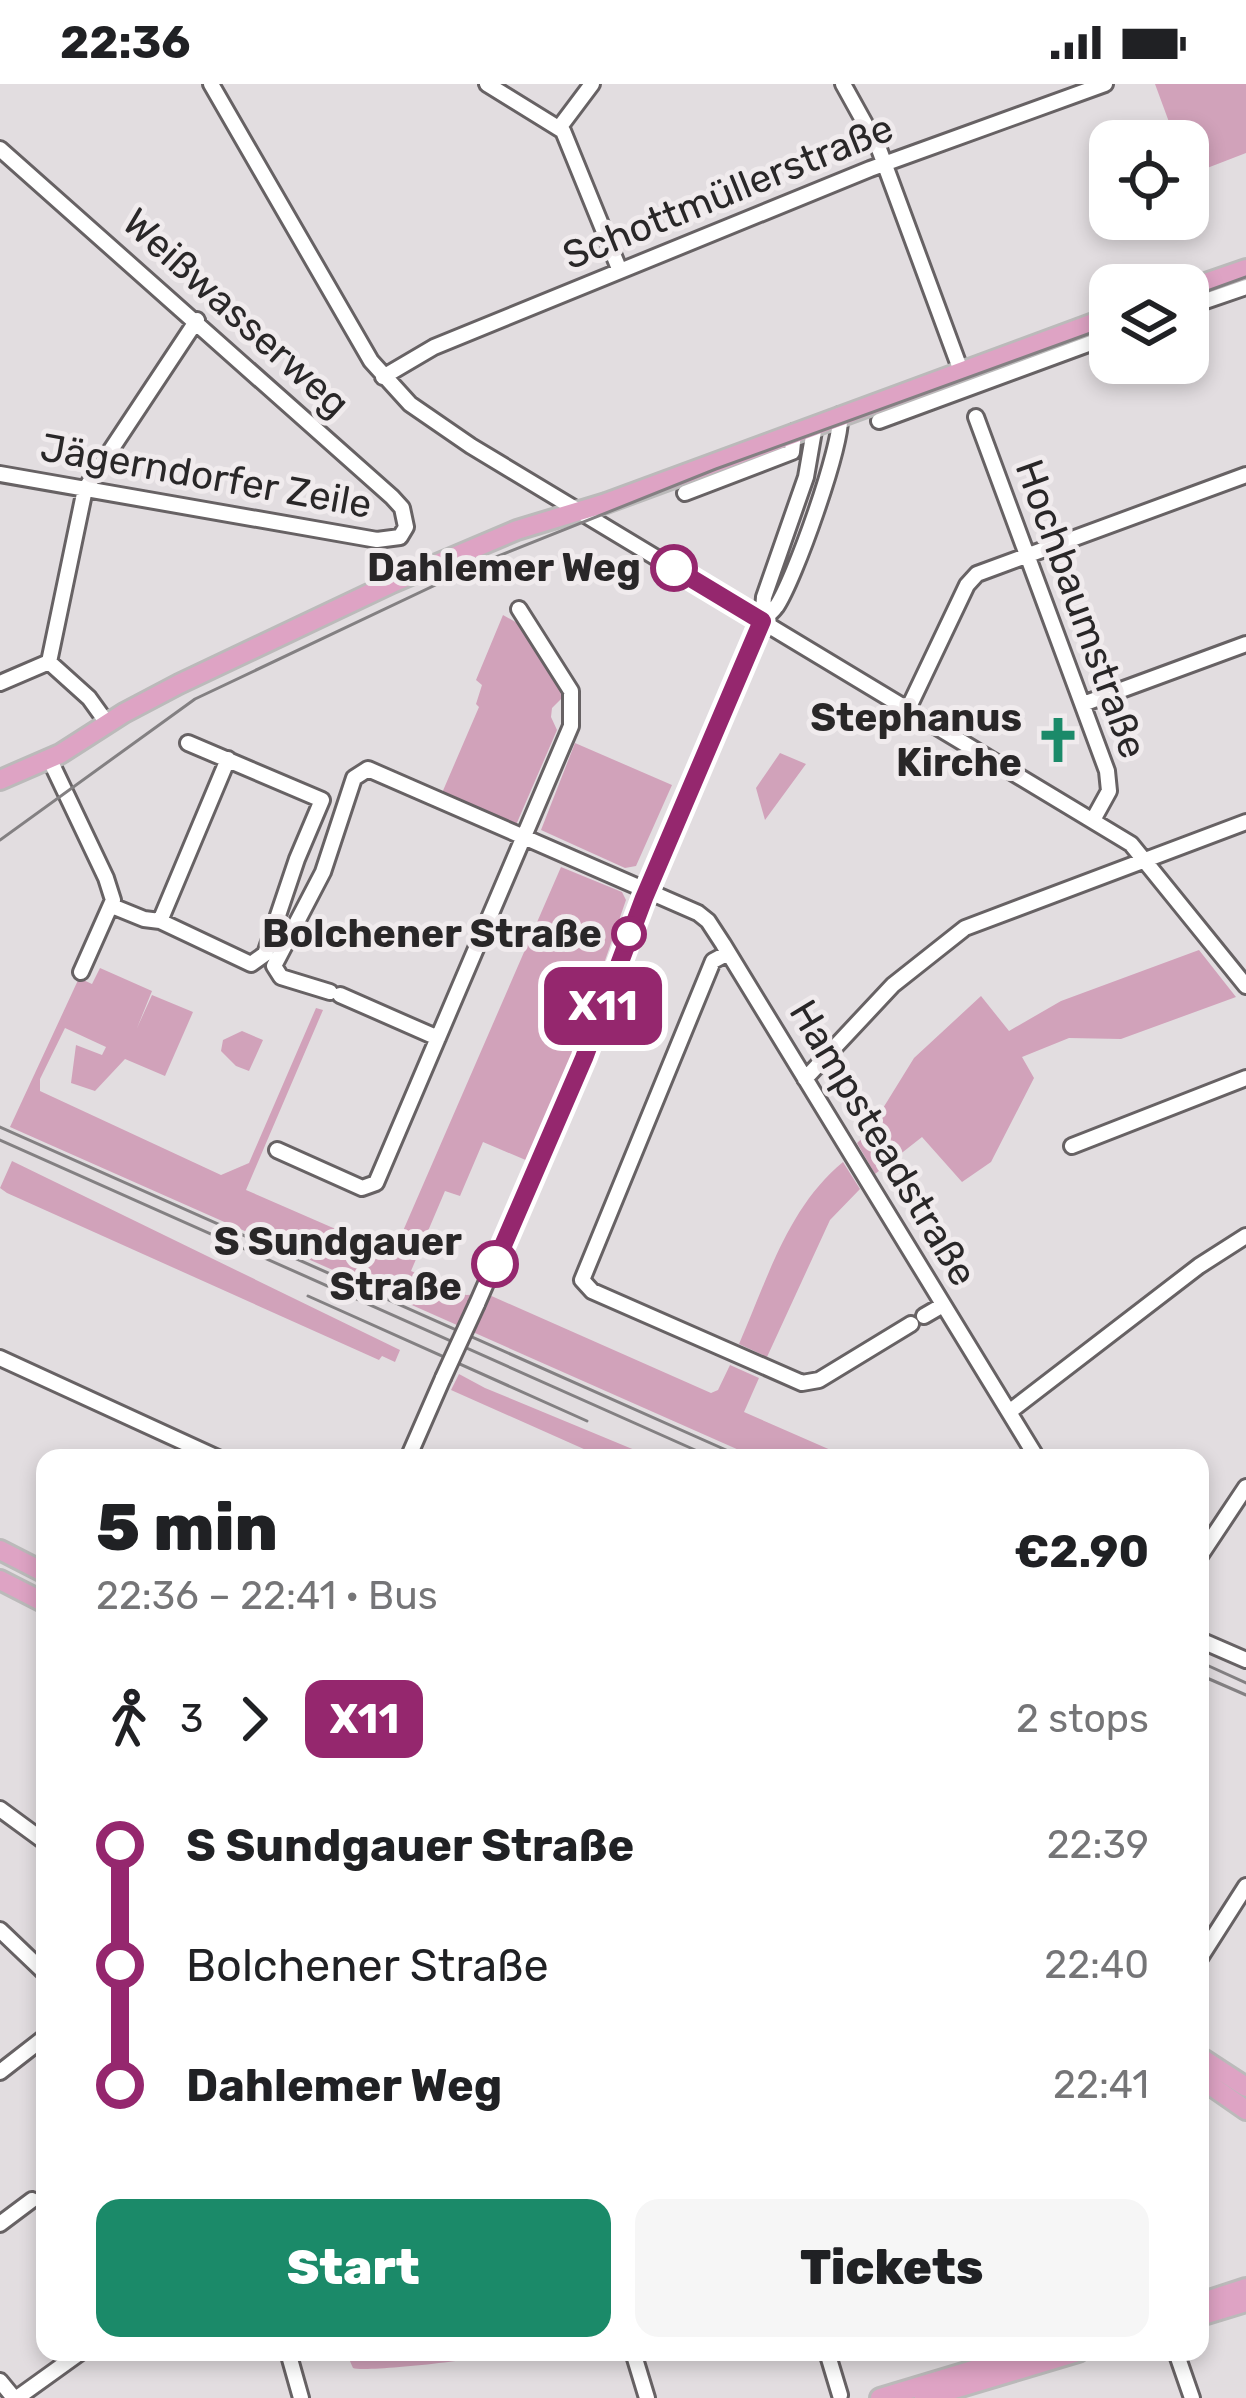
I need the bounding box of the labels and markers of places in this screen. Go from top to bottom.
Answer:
place label: Dahlemer Weg [367,545,641,591]
marker: Dahlemer Weg [652,546,696,590]
place label: Stephanus Kirche [810,695,1022,786]
church icon: Stephanus Kirche [1033,715,1083,765]
place label: Bolchener Straße [262,911,602,957]
marker: Bolchener Straße [613,918,645,950]
place label: S Sundgauer Straße [214,1219,462,1310]
marker: S Sundgauer Straße [473,1242,517,1286]

